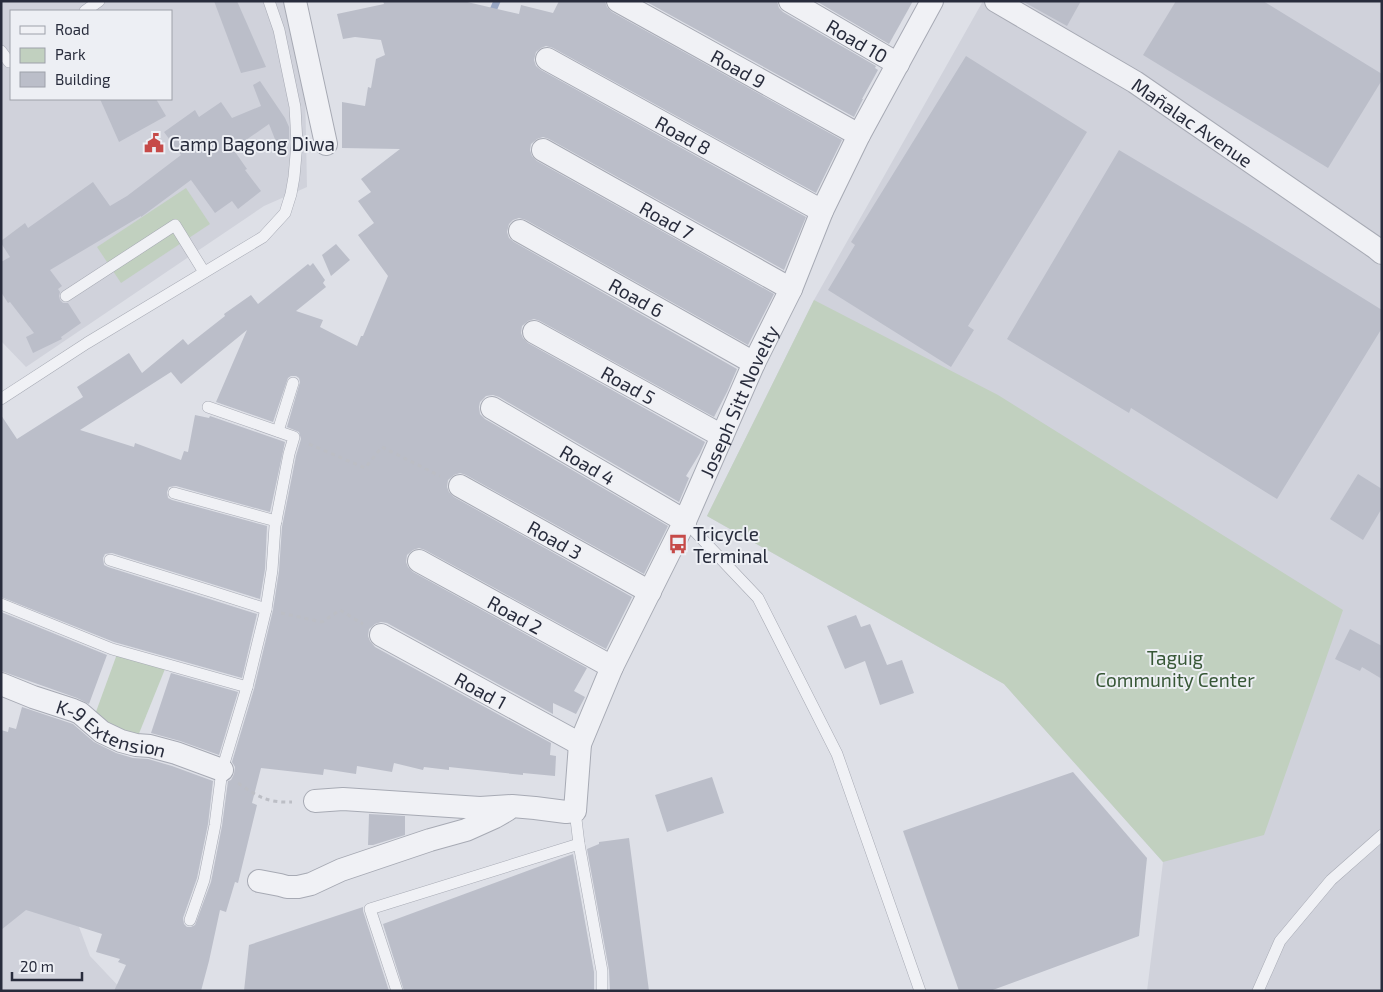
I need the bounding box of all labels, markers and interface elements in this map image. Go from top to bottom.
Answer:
legend [10,10,172,100]
street label: Road 10 [823,13,892,67]
text: Road [55,20,90,38]
street label: Road 9 [707,44,770,92]
text: Park [55,45,86,63]
text: Building [55,70,111,88]
street label: Mañalac Avenue [1128,72,1258,171]
street label: Road 8 [652,110,715,159]
public building icon: Camp Bagong Diwa [143,132,165,154]
place label: Camp Bagong Diwa [169,132,335,155]
street label: Road 7 [636,195,698,244]
street label: Road 6 [605,272,668,321]
street label: Joseph Sitt Novelty [694,321,783,481]
street label: Road 5 [597,360,660,408]
street label: Road 4 [556,439,619,489]
street label: Road 3 [524,515,586,563]
place label: Tricycle Terminal [693,522,769,567]
bus stop icon: Tricycle Terminal [667,533,689,555]
street label: Road 2 [484,590,547,638]
park label: Taguig Community Center [1095,646,1255,691]
street label: Road 1 [451,666,511,713]
street label: K-9 Extension [54,694,169,761]
scale bar [12,950,82,982]
text: 20 m [20,957,54,975]

